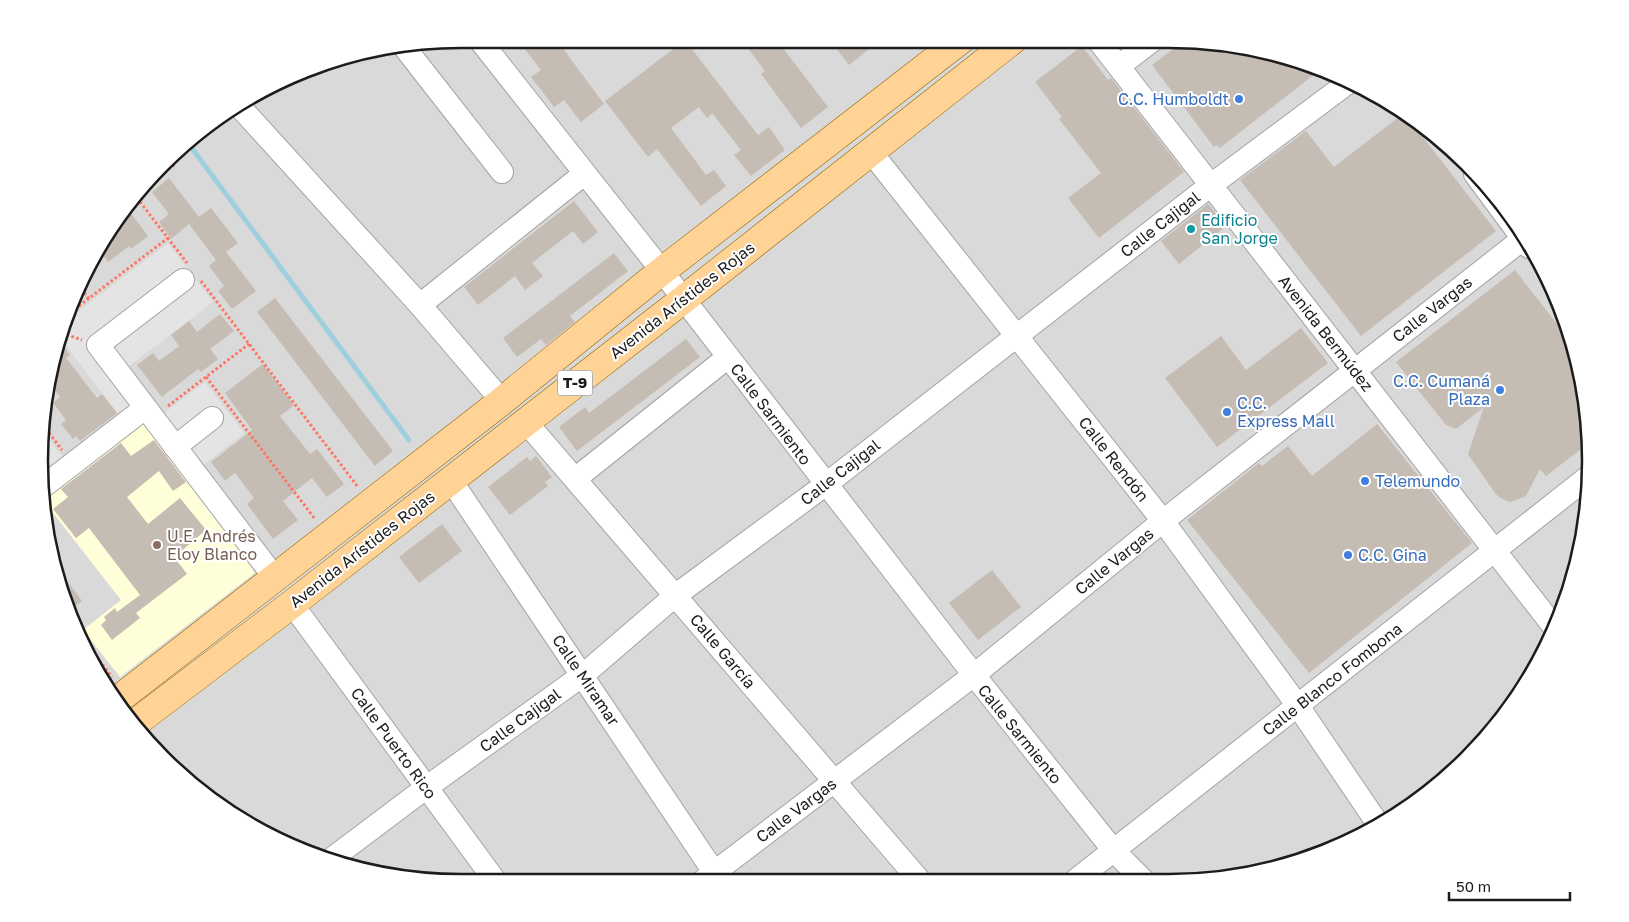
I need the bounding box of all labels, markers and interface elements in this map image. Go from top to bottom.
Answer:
place label: C.C. Humboldt [1118,89,1229,109]
marker: C.C. Humboldt [1233,93,1245,105]
street label: Calle Cajigal [1116,187,1204,261]
place label: Edificio San Jorge [1201,210,1278,248]
marker: Edificio San Jorge [1185,223,1197,235]
street label: Avenida Arístides Rojas [605,237,759,363]
street label: Avenida Bermúdez [1274,271,1378,395]
street label: Calle Vargas [1388,272,1476,346]
street label: Calle Sarmiento [726,359,816,469]
road number: T-9 [558,370,592,396]
place label: C.C. Cumaná Plaza [1393,371,1490,409]
marker: C.C. Cumaná Plaza [1494,384,1506,396]
place label: C.C. Express Mall [1237,393,1335,431]
marker: C.C. Express Mall [1221,406,1233,418]
street label: Calle Rendón [1075,412,1153,506]
street label: Calle Cajigal [796,435,884,509]
place label: Telemundo [1375,471,1460,491]
marker: Telemundo [1359,475,1371,487]
street label: Avenida Arístides Rojas [285,486,439,612]
street label: Calle Vargas [1071,523,1157,599]
place label: U.E. Andrés Eloy Blanco [167,526,257,564]
marker: U.E. Andrés Eloy Blanco [151,539,163,551]
place label: C.C. Gina [1358,545,1427,565]
marker: C.C. Gina [1342,549,1354,561]
street label: Calle García [686,609,760,693]
street label: Calle Blanco Fombona [1258,618,1406,740]
street label: Calle Miramar [548,631,624,729]
street label: Calle Sarmiento [974,680,1066,788]
street label: Calle Puerto Rico [347,683,441,803]
street label: Calle Cajigal [475,684,565,756]
street label: Calle Vargas [752,773,840,847]
scale bar [1449,870,1570,902]
text: 50 m [1456,877,1491,895]

